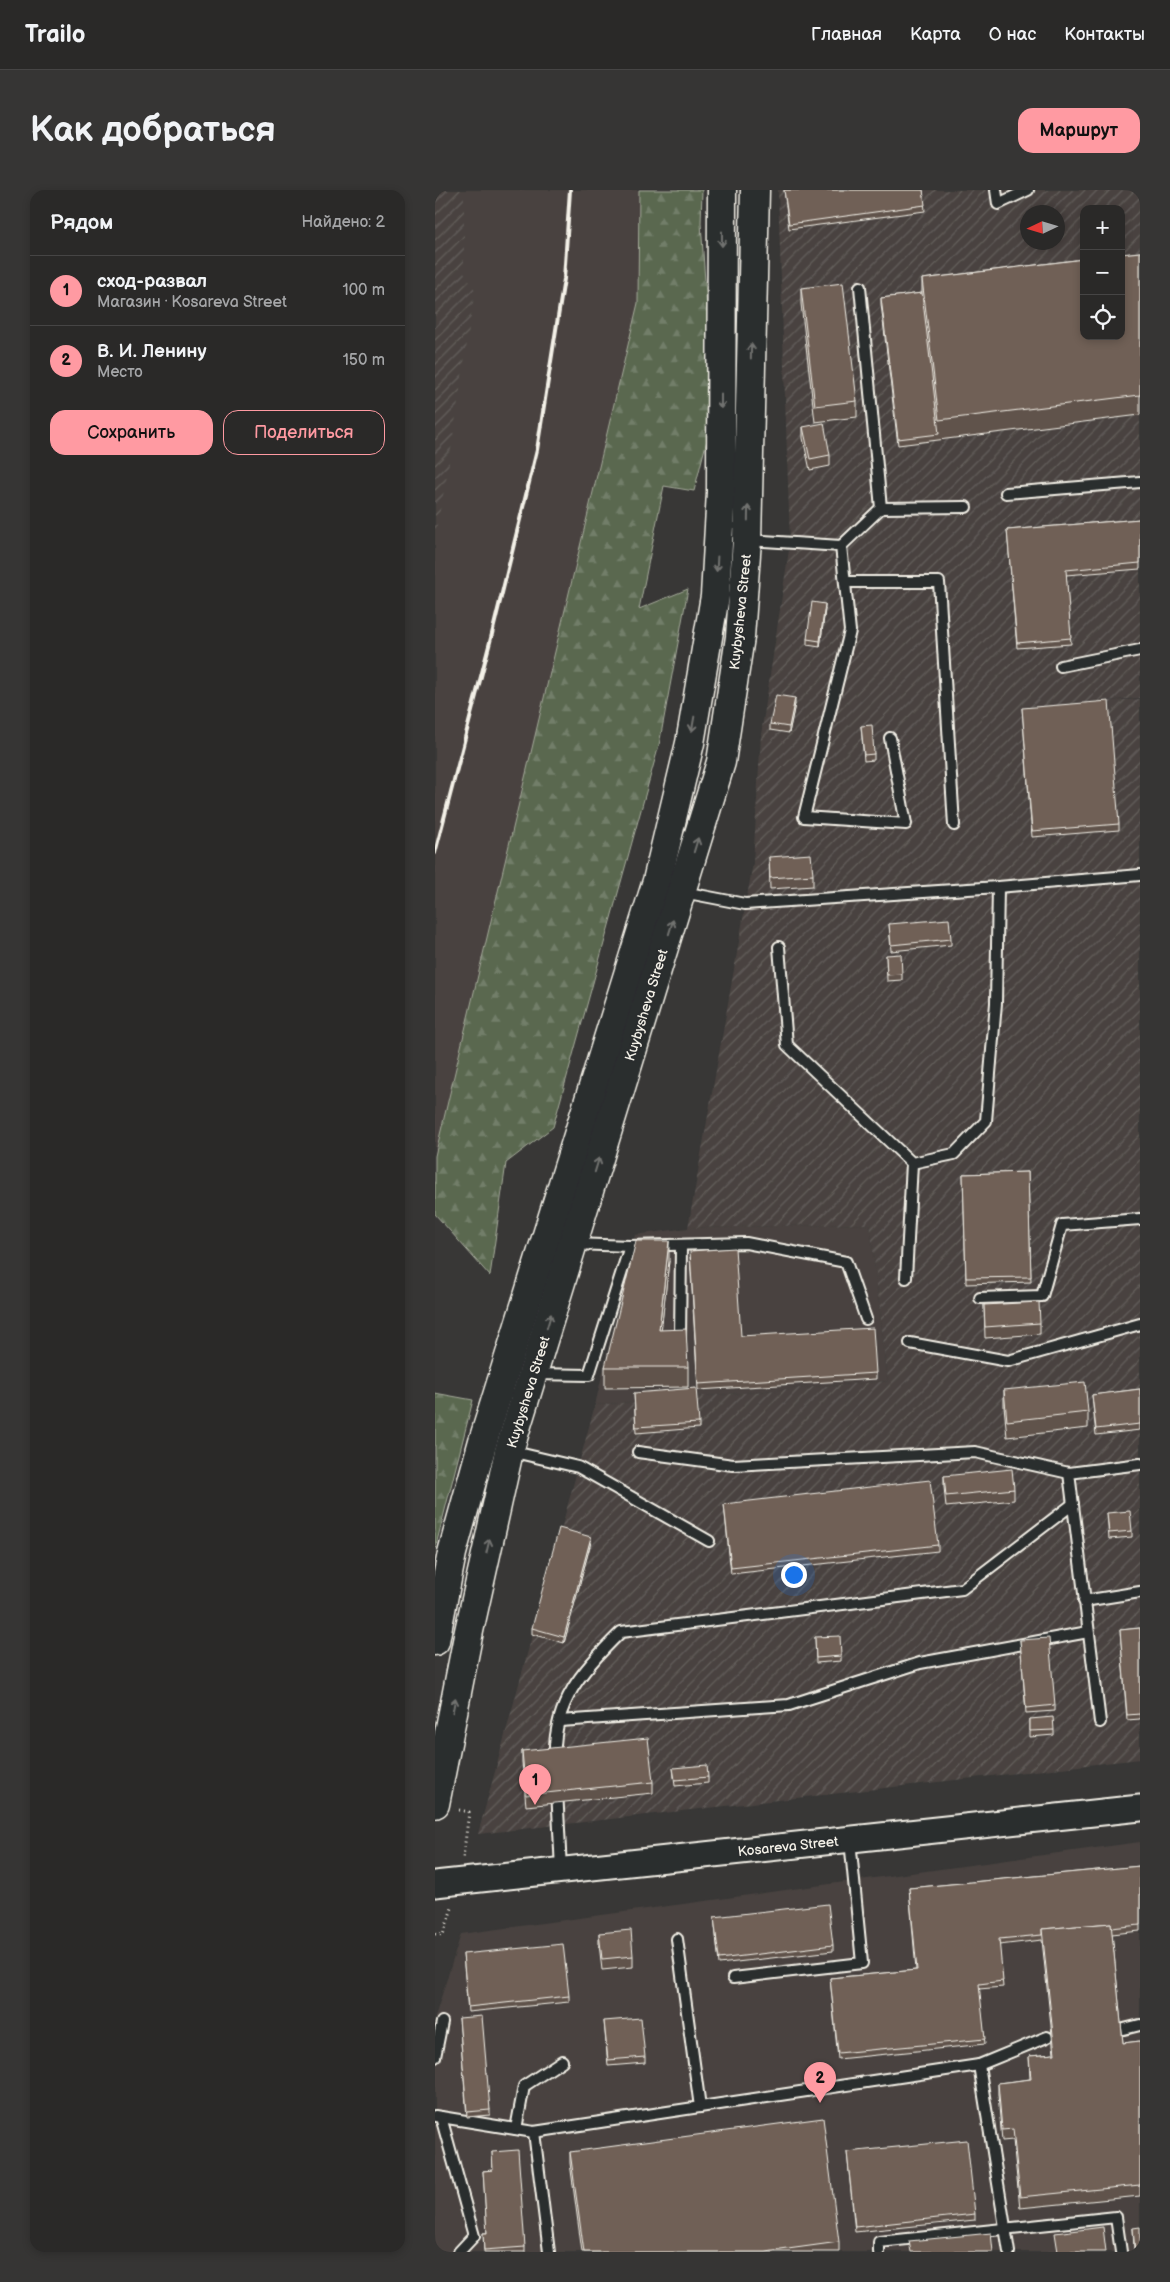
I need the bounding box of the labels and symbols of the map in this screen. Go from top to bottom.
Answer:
north arrow [1020,205,1065,250]
one-way arrow [717,230,727,246]
one-way arrow [746,343,756,360]
one-way arrow [716,392,726,409]
one-way arrow [743,505,753,522]
street label: Kuybysheva Street [726,553,755,671]
one-way arrow [712,555,721,571]
one-way arrow [688,716,698,732]
one-way arrow [691,838,701,854]
one-way arrow [666,919,676,935]
street label: Kuybysheva Street [621,946,672,1063]
one-way arrow [593,1158,602,1174]
one-way arrow [545,1313,555,1329]
street label: Kuybysheva Street [503,1333,554,1450]
one-way arrow [484,1538,493,1554]
your location [781,1562,807,1588]
one-way arrow [450,1697,460,1713]
pin: 1 [519,1764,551,1805]
street label: Kosareva Street [737,1833,840,1860]
pin: 2 [804,2062,836,2103]

